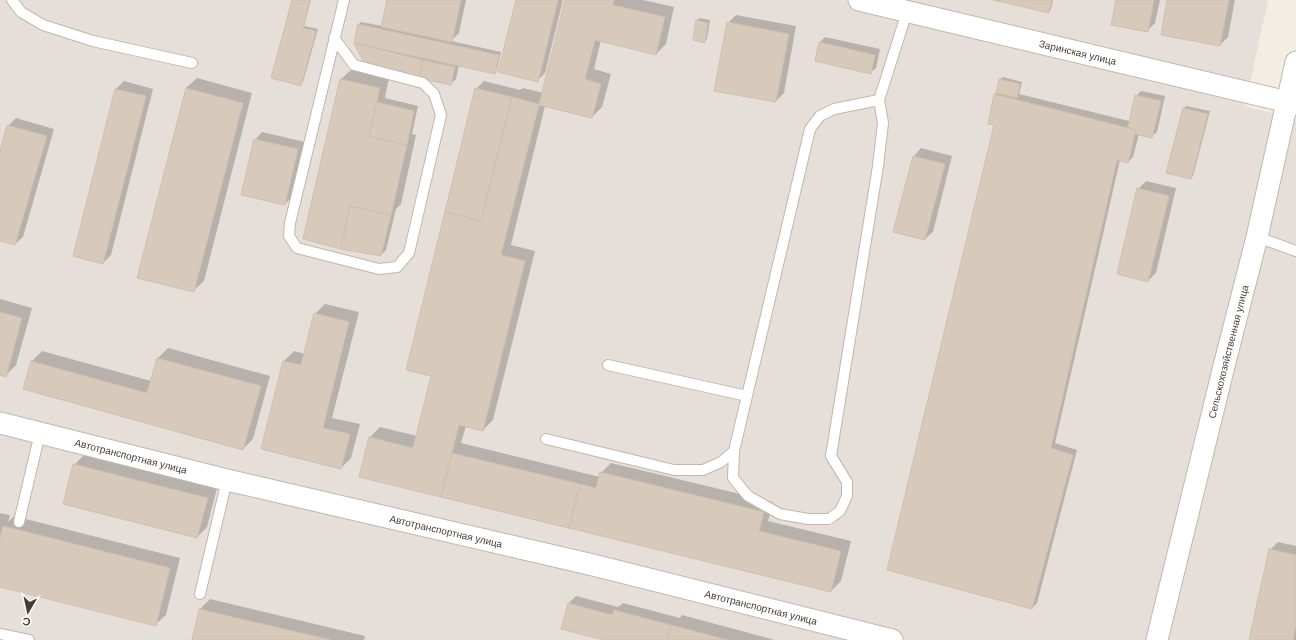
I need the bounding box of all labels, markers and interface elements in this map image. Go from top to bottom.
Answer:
street label: Заринская улица [1038,37,1118,68]
street label: Сельскохозяйственная улица [1205,283,1251,420]
street label: Автотранспортная улица [73,436,189,476]
street label: Автотранспортная улица [388,511,504,550]
street label: Автотранспортная улица [703,587,819,628]
north arrow [8,592,48,632]
text: С [21,614,31,629]

